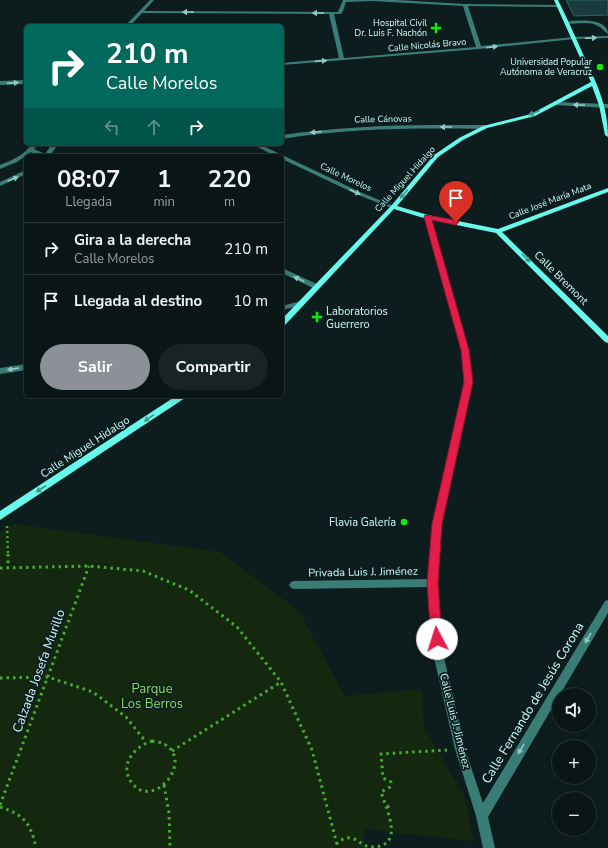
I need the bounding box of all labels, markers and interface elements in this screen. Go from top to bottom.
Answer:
one-way arrow [181,9,194,15]
one-way arrow [311,10,324,16]
place label: Hospital Civil Dr. Luis F. Nachón [354,17,427,39]
marker: Hospital Civil Dr. Luis F. Nachón [430,22,442,34]
one-way arrow [585,34,597,41]
text: 210 m [106,35,189,73]
street label: Calle Nicolás Bravo [387,36,467,54]
icon: right [40,40,92,92]
one-way arrow [486,44,498,50]
place label: Universidad Popular Autónoma de Veracruz [500,56,593,78]
one-way arrow [315,58,327,65]
marker: Universidad Popular Autónoma de Veracruz [595,62,605,72]
text: Calle Morelos [106,71,217,95]
one-way arrow [7,79,19,86]
one-way arrow [573,101,585,108]
one-way arrow [528,111,540,117]
street label: Calle Cánovas [354,112,412,126]
icon: left [101,116,123,138]
icon: ahead [143,116,165,138]
icon: right [185,116,207,138]
one-way arrow [439,124,452,130]
one-way arrow [310,128,322,135]
street label: Calle Miguel Hidalgo [372,143,438,215]
street label: Calle Morelos [318,160,374,194]
text: 08:07 [57,163,120,195]
text: 1 [157,163,171,195]
text: 220 [208,163,251,195]
one-way arrow [8,175,20,181]
street label: Calle José María Mata [507,180,593,222]
pin [439,181,473,222]
icon: arrive [445,187,467,209]
one-way arrow [350,189,362,195]
one-way arrow [399,189,409,199]
text: Llegada [65,193,112,211]
text: min [153,193,175,211]
text: m [224,193,235,211]
text: Gira a la derecha [74,230,191,250]
icon: right [40,238,62,260]
text: 210 m [224,239,268,259]
street label: Calle Bremont [531,248,591,308]
text: Calle Morelos [74,250,154,268]
one-way arrow [521,253,531,263]
one-way arrow [294,276,305,282]
icon: arrive [40,290,62,312]
text: Llegada al destino [74,291,202,311]
text: 10 m [233,291,268,311]
place label: Laboratorios Guerrero [326,304,388,332]
marker: Laboratorios Guerrero [311,311,323,323]
button: Salir [40,344,150,390]
button: Compartir [158,344,268,390]
one-way arrow [7,366,19,372]
street label: Calle Miguel Hidalgo [37,412,133,482]
one-way arrow [144,414,155,422]
one-way arrow [36,485,46,493]
place label: Flavia Galería [329,515,396,530]
marker: Flavia Galería [399,517,409,527]
street label: Privada Luis J. Jiménez [308,564,418,580]
street label: Calzada Josefa Murillo [8,607,70,735]
position arrow [416,618,458,660]
street label: Calle Fernando de Jesús Corona [478,619,588,787]
one-way arrow [584,633,592,643]
street label: Calle Luis J. Jiménez [436,672,474,770]
park label: Parque Los Berros [121,680,183,713]
map controls [552,688,596,836]
button: sound [552,688,596,732]
button: + [552,740,596,784]
one-way arrow [518,743,525,755]
button: − [552,792,596,836]

